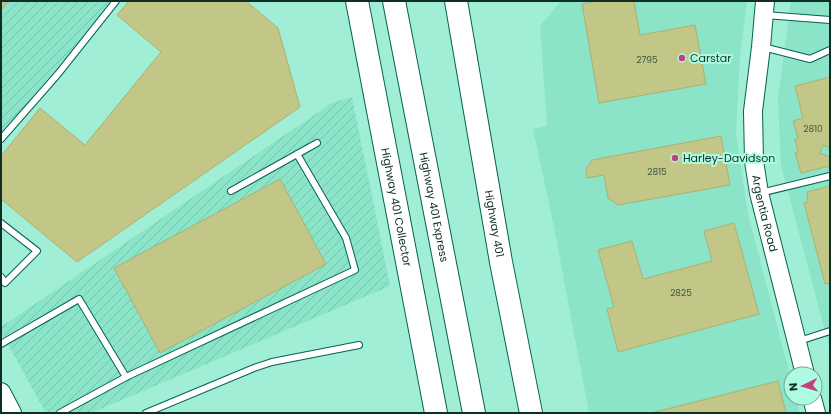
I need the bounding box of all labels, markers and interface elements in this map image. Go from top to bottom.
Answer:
place label: Carstar [690,50,731,66]
marker: Carstar [677,53,687,63]
house number: 2795 [636,54,658,66]
house number: 2810 [803,123,823,135]
street label: Highway 401 Collector [377,147,416,268]
place label: Harley-Davidson [683,150,775,166]
street label: Highway 401 Express [416,151,453,264]
marker: Harley-Davidson [670,153,680,163]
house number: 2815 [647,166,667,178]
street label: Argentia Road [748,174,782,253]
street label: Highway 401 [481,189,508,258]
house number: 2825 [670,287,692,299]
north arrow [783,366,823,406]
text: N [785,382,801,392]

